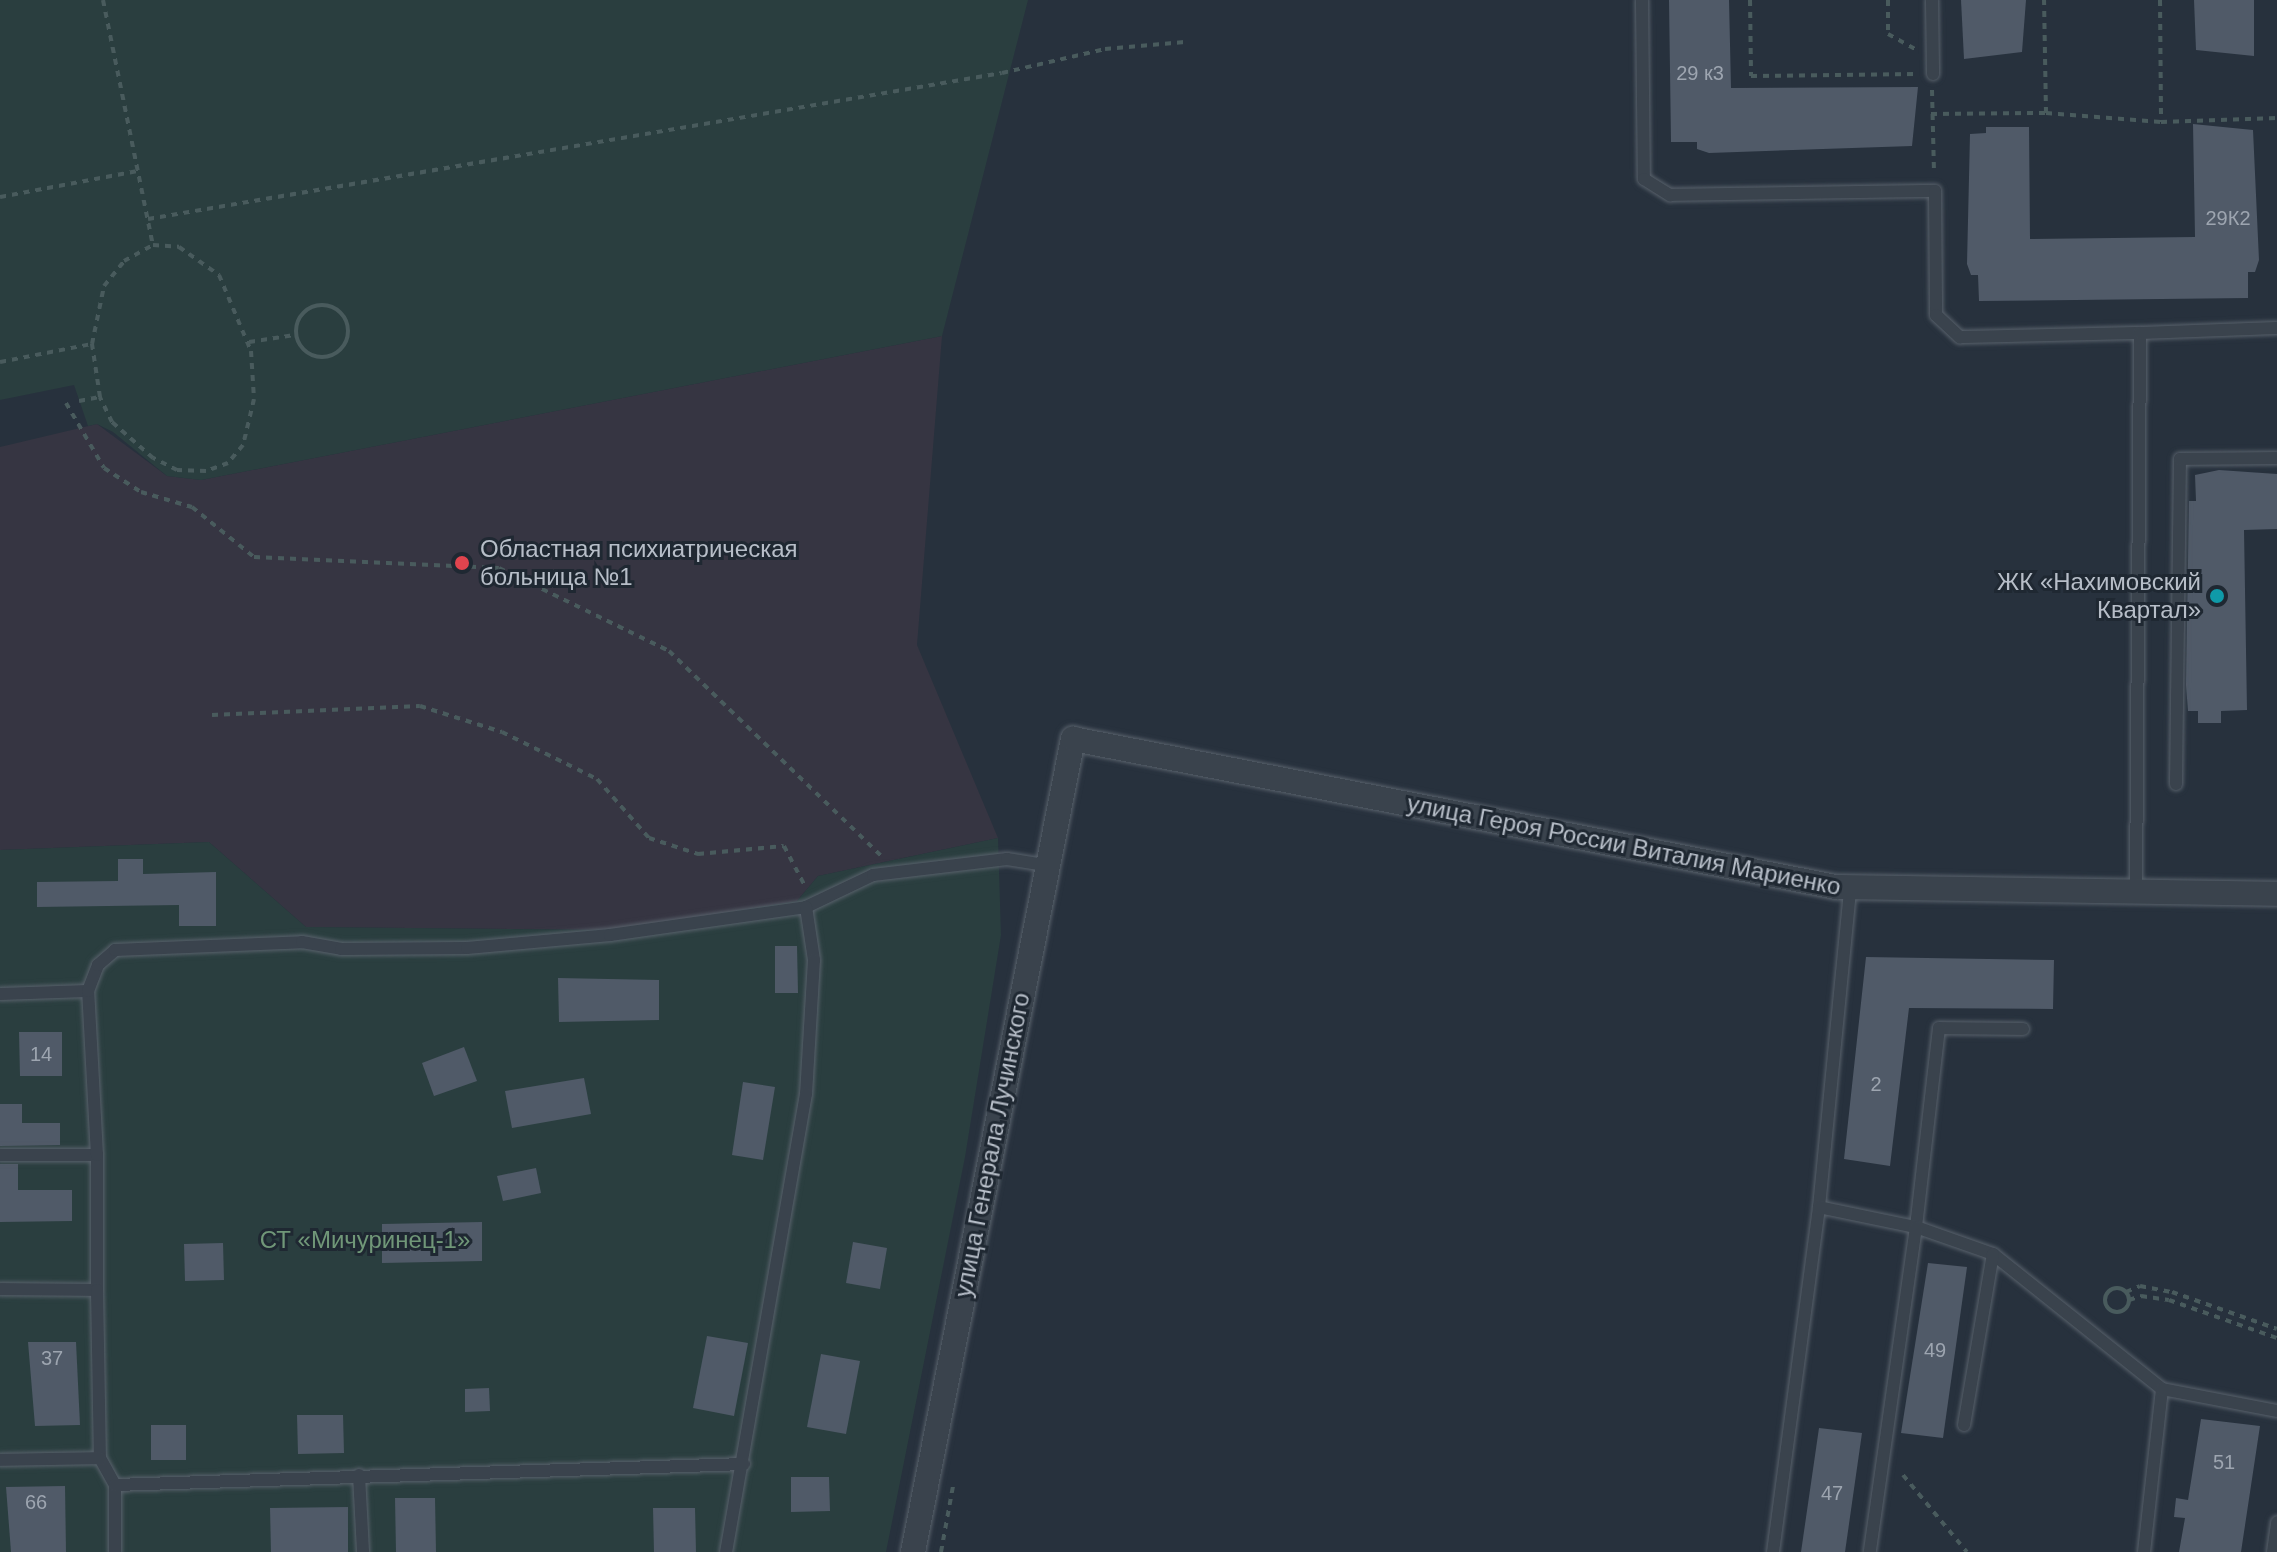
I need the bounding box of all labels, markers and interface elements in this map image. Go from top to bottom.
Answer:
house number: 29 к3 [1676,61,1724,85]
house number: 29К2 [2205,206,2251,230]
place label: Областная психиатрическая больница №1 [480,535,798,591]
marker: Областная психиатрическая больница №1 [451,552,473,574]
place label: ЖК «Нахимовский Квартал» [1997,568,2201,624]
marker: ЖК «Нахимовский Квартал» [2208,587,2226,605]
street label: улица Героя России Виталия Мариенко [1405,789,1843,901]
street label: улица Генерала Лучинского [948,990,1036,1300]
house number: 14 [30,1042,52,1066]
house number: 2 [1870,1072,1882,1096]
park label: СТ «Мичуринец-1» [260,1226,470,1254]
house number: 49 [1924,1338,1946,1362]
house number: 37 [41,1346,63,1370]
house number: 51 [2213,1450,2235,1474]
house number: 47 [1821,1481,1843,1505]
house number: 66 [25,1490,47,1514]

